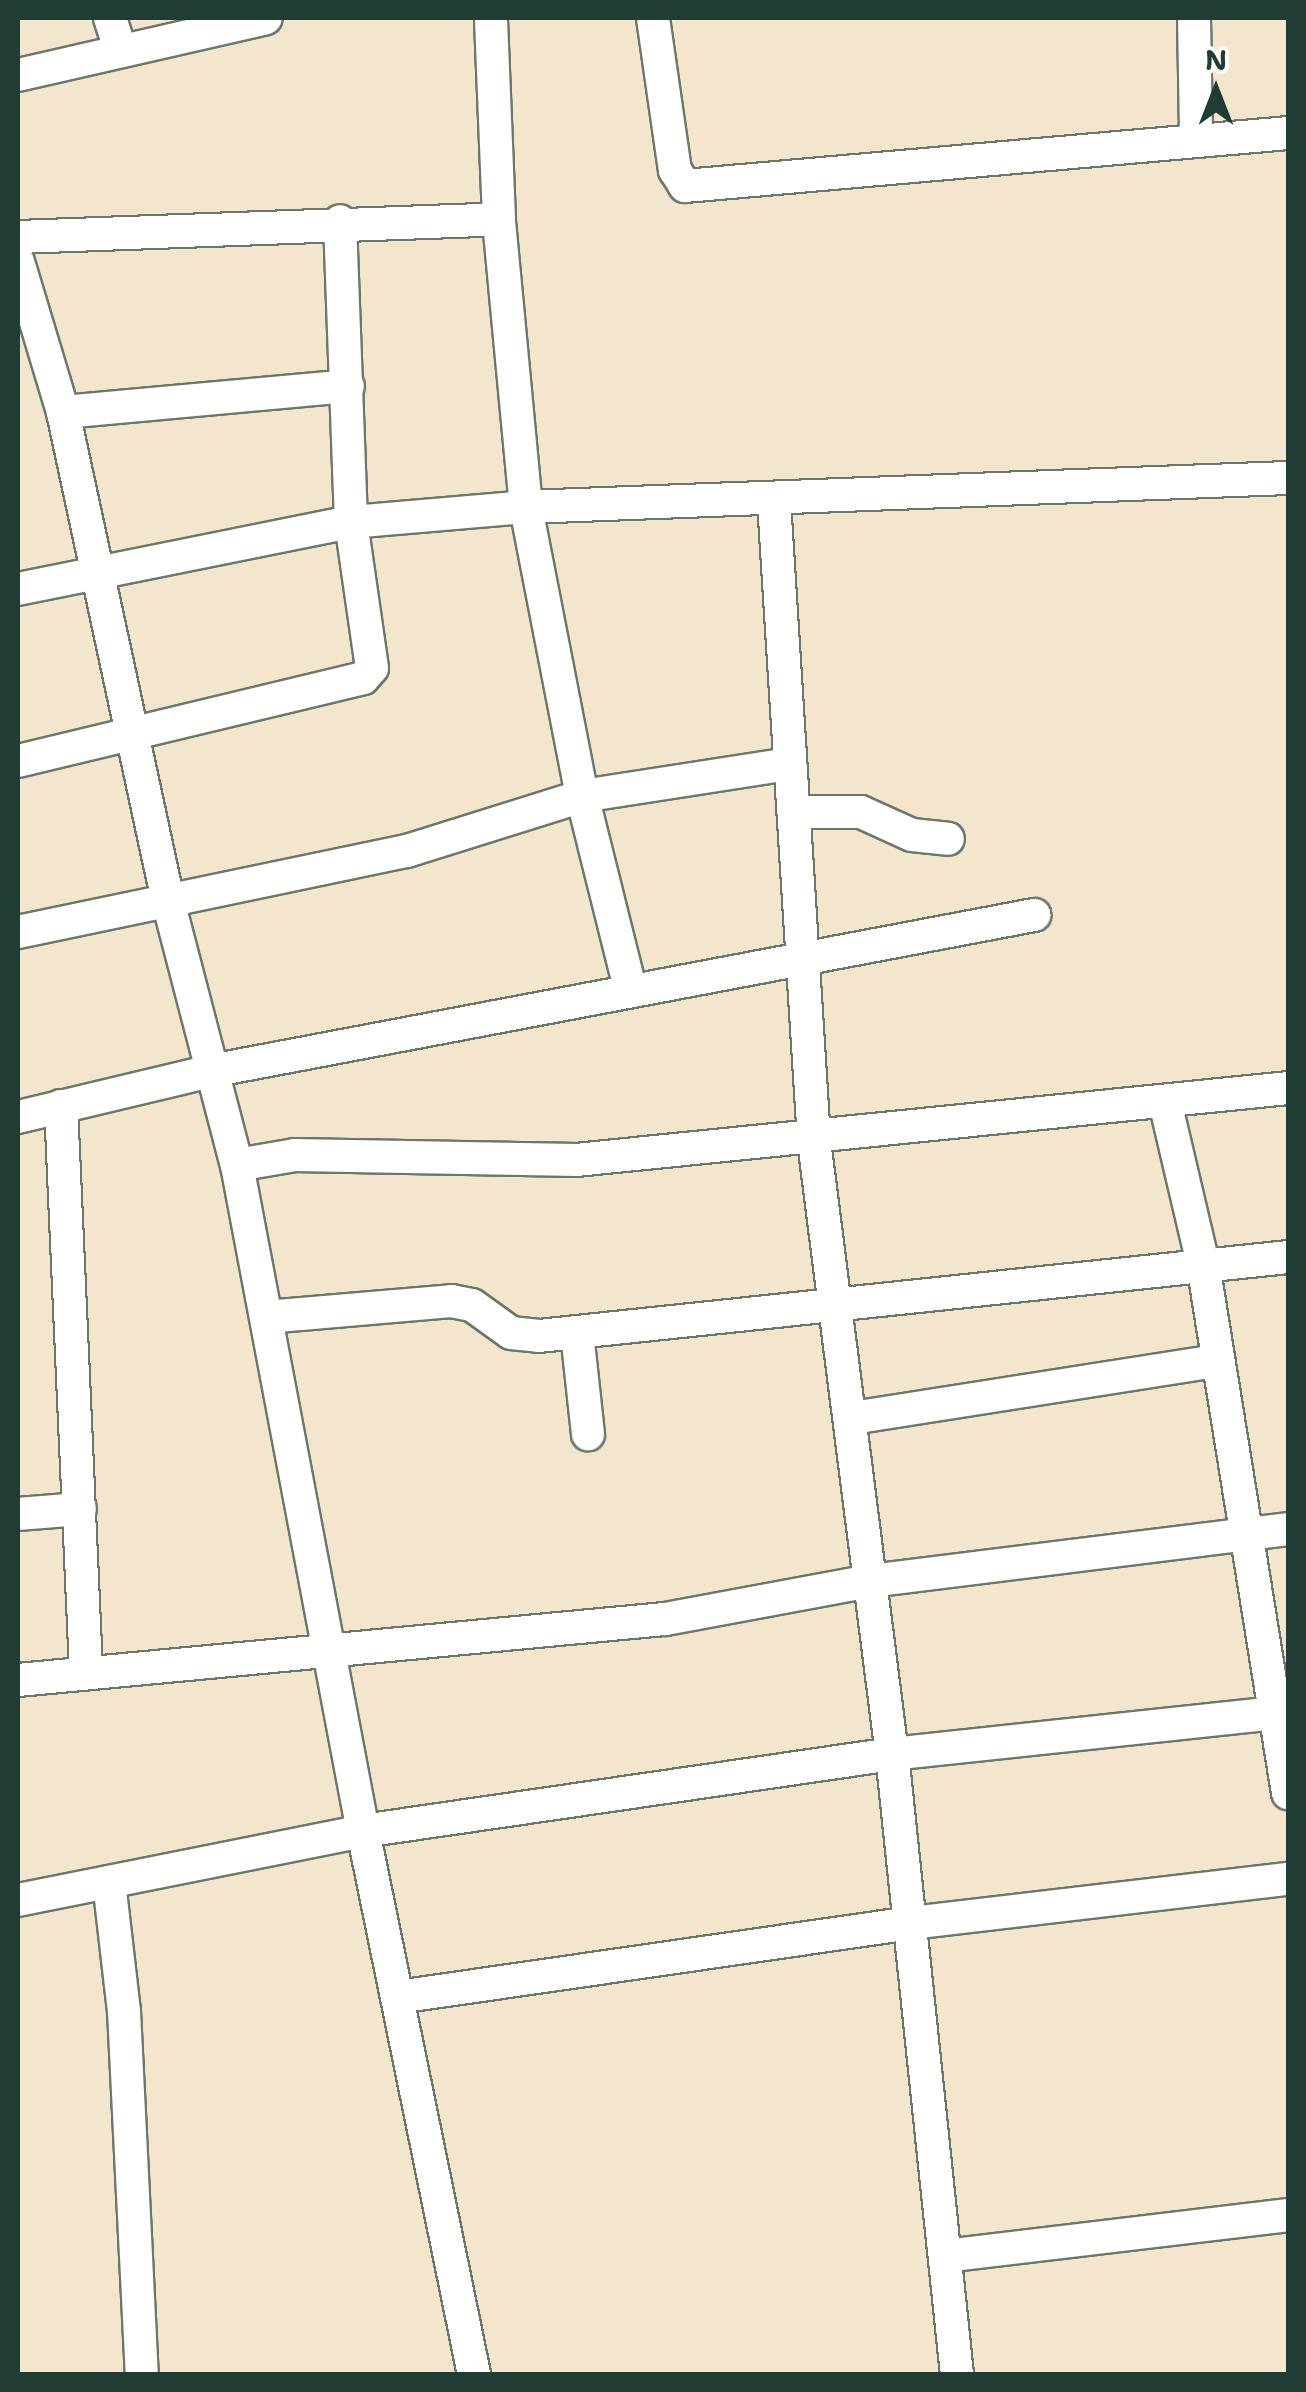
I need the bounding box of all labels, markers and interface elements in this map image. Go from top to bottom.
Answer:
north arrow [1166,40,1266,140]
text: N [1205,41,1227,79]

